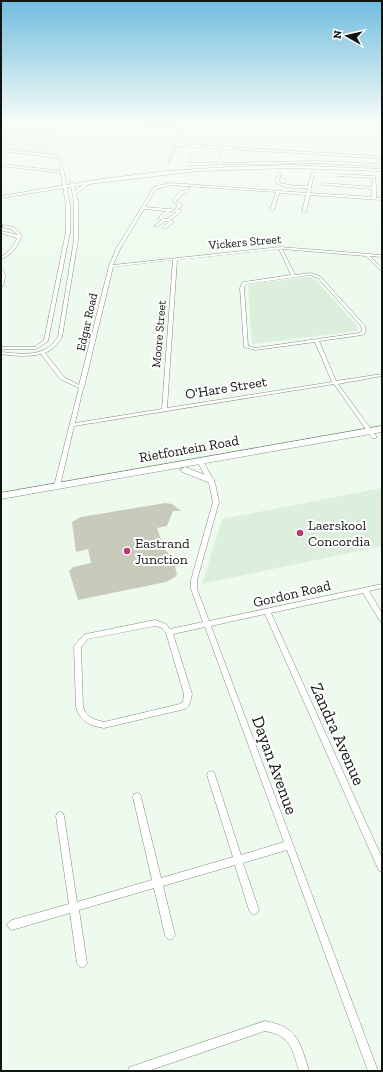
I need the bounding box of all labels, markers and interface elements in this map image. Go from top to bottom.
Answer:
north arrow [327,16,367,56]
text: N [331,29,345,40]
street label: Vickers Street [207,232,282,252]
street label: Edgar Road [73,291,101,353]
street label: Moore Street [149,299,169,368]
street label: O'Hare Street [184,373,269,403]
street label: Rietfontein Road [138,432,240,466]
place label: Laerskool Concordia [308,517,370,550]
marker: Laerskool Concordia [295,528,305,538]
place label: Eastrand Junction [135,535,190,568]
marker: Eastrand Junction [122,546,132,556]
street label: Gordon Road [252,577,333,611]
street label: Zandra Avenue [307,680,369,788]
street label: Dayan Avenue [248,713,302,817]

